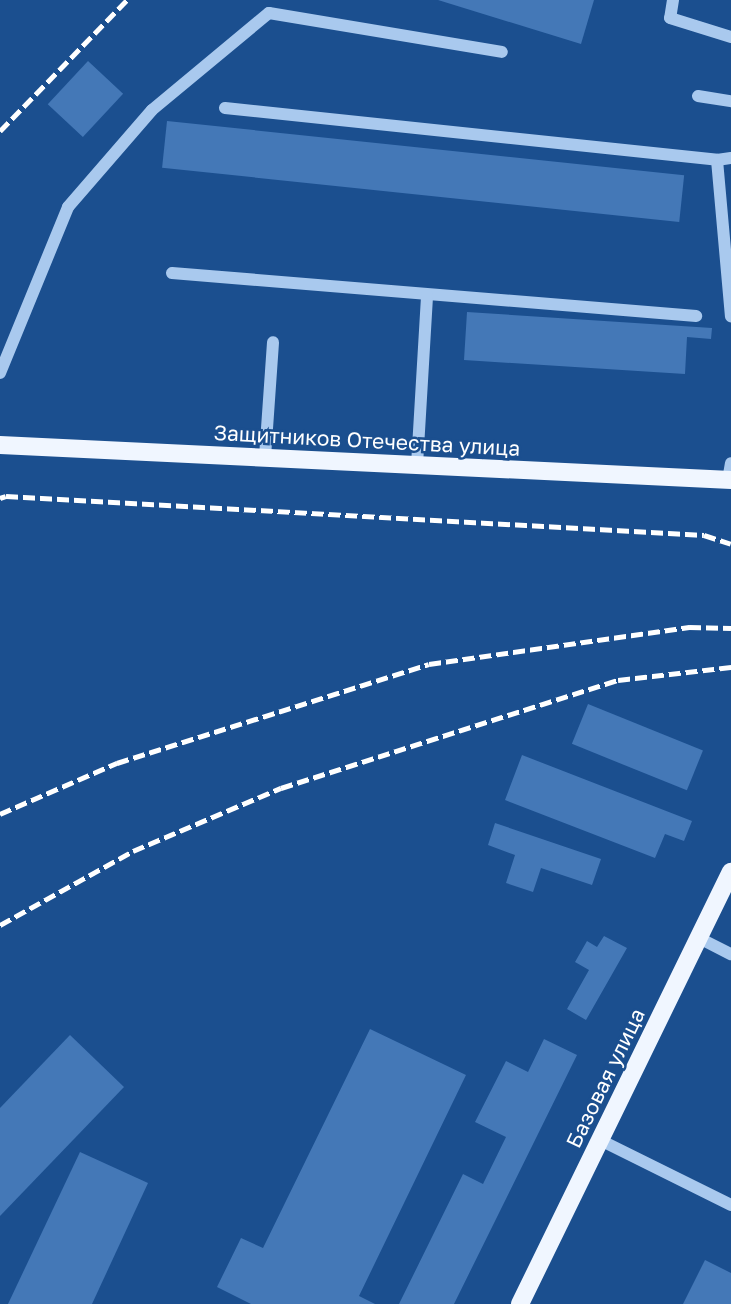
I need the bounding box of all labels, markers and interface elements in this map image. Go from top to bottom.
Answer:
street label: Защитников Отечества улица [213,419,521,461]
street label: Базовая улица [560,1004,650,1152]

